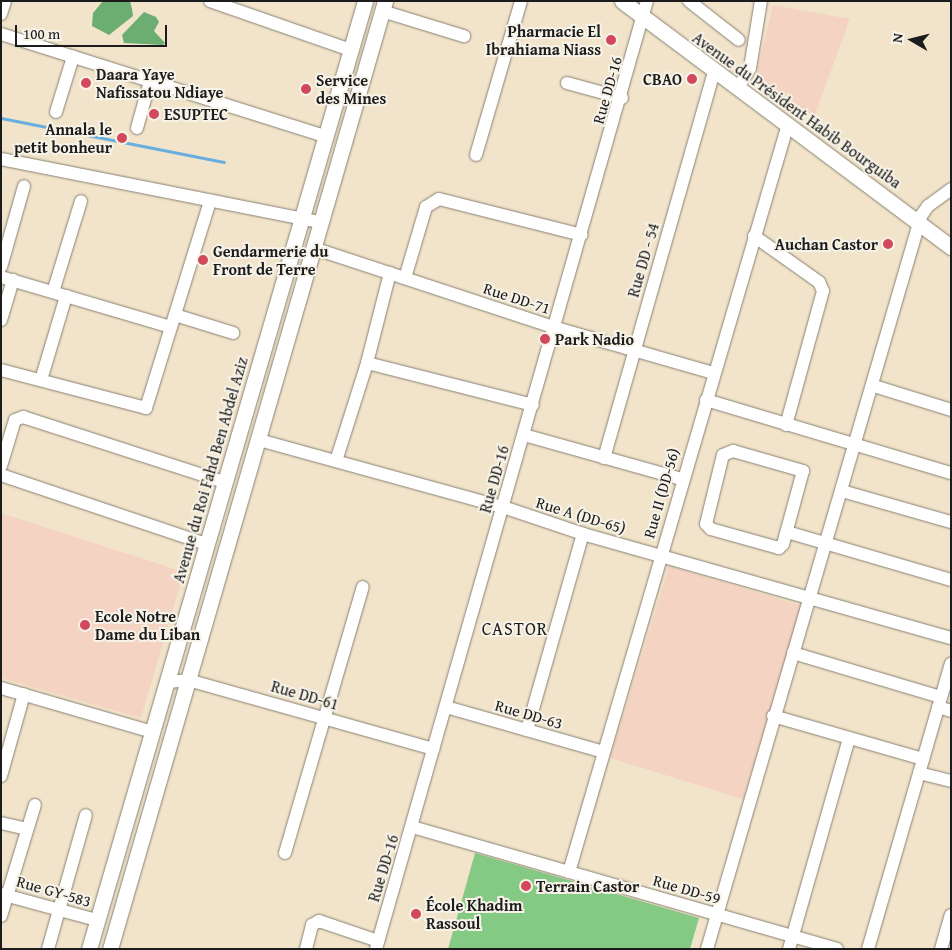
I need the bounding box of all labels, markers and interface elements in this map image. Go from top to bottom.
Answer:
scale bar [18,15,170,47]
north arrow [887,15,937,65]
place label: Pharmacie El Ibrahiama Niass [486,21,601,59]
text: 100 m [23,23,60,44]
street label: Avenue du Président Habib Bourguiba [689,28,905,192]
text: N [887,32,908,44]
marker: Pharmacie El Ibrahiama Niass [605,34,617,46]
street label: Rue DD-16 [588,54,626,126]
place label: Daara Yaye Nafissatou Ndiaye [96,64,223,102]
place label: CBAO [643,69,682,89]
place label: Service des Mines [316,70,386,108]
marker: CBAO [686,73,698,85]
marker: Daara Yaye Nafissatou Ndiaye [80,77,92,89]
marker: Service des Mines [300,83,312,95]
place label: ESUPTEC [164,104,228,124]
marker: ESUPTEC [148,108,160,120]
place label: Annala le petit bonheur [14,119,112,157]
marker: Annala le petit bonheur [116,132,128,144]
street label: Rue DD - 54 [623,221,663,299]
place label: Auchan Castor [775,234,878,254]
marker: Auchan Castor [882,238,894,250]
place label: Gendarmerie du Front de Terre [213,241,328,279]
marker: Gendarmerie du Front de Terre [197,254,209,266]
street label: Rue DD-71 [481,278,553,318]
place label: Park Nadio [555,329,634,349]
marker: Park Nadio [539,333,551,345]
street label: Avenue du Roi Fahd Ben Abdel Aziz [169,355,251,585]
street label: Rue DD-16 [475,443,513,515]
street label: Rue II (DD-56) [639,446,683,540]
street label: Rue A (DD-65) [534,492,628,538]
place label: Ecole Notre Dame du Liban [95,606,200,644]
district label: CASTOR [481,618,549,640]
marker: Ecole Notre Dame du Liban [79,619,91,631]
street label: Rue DD-61 [269,676,341,714]
street label: Rue DD-63 [493,695,565,733]
street label: Rue DD-16 [364,832,402,904]
street label: Rue DD-59 [651,870,723,908]
street label: Rue GY-583 [15,871,93,911]
place label: Terrain Castor [536,876,639,896]
marker: Terrain Castor [520,880,532,892]
place label: École Khadim Rassoul [426,895,522,933]
marker: École Khadim Rassoul [410,908,422,920]

